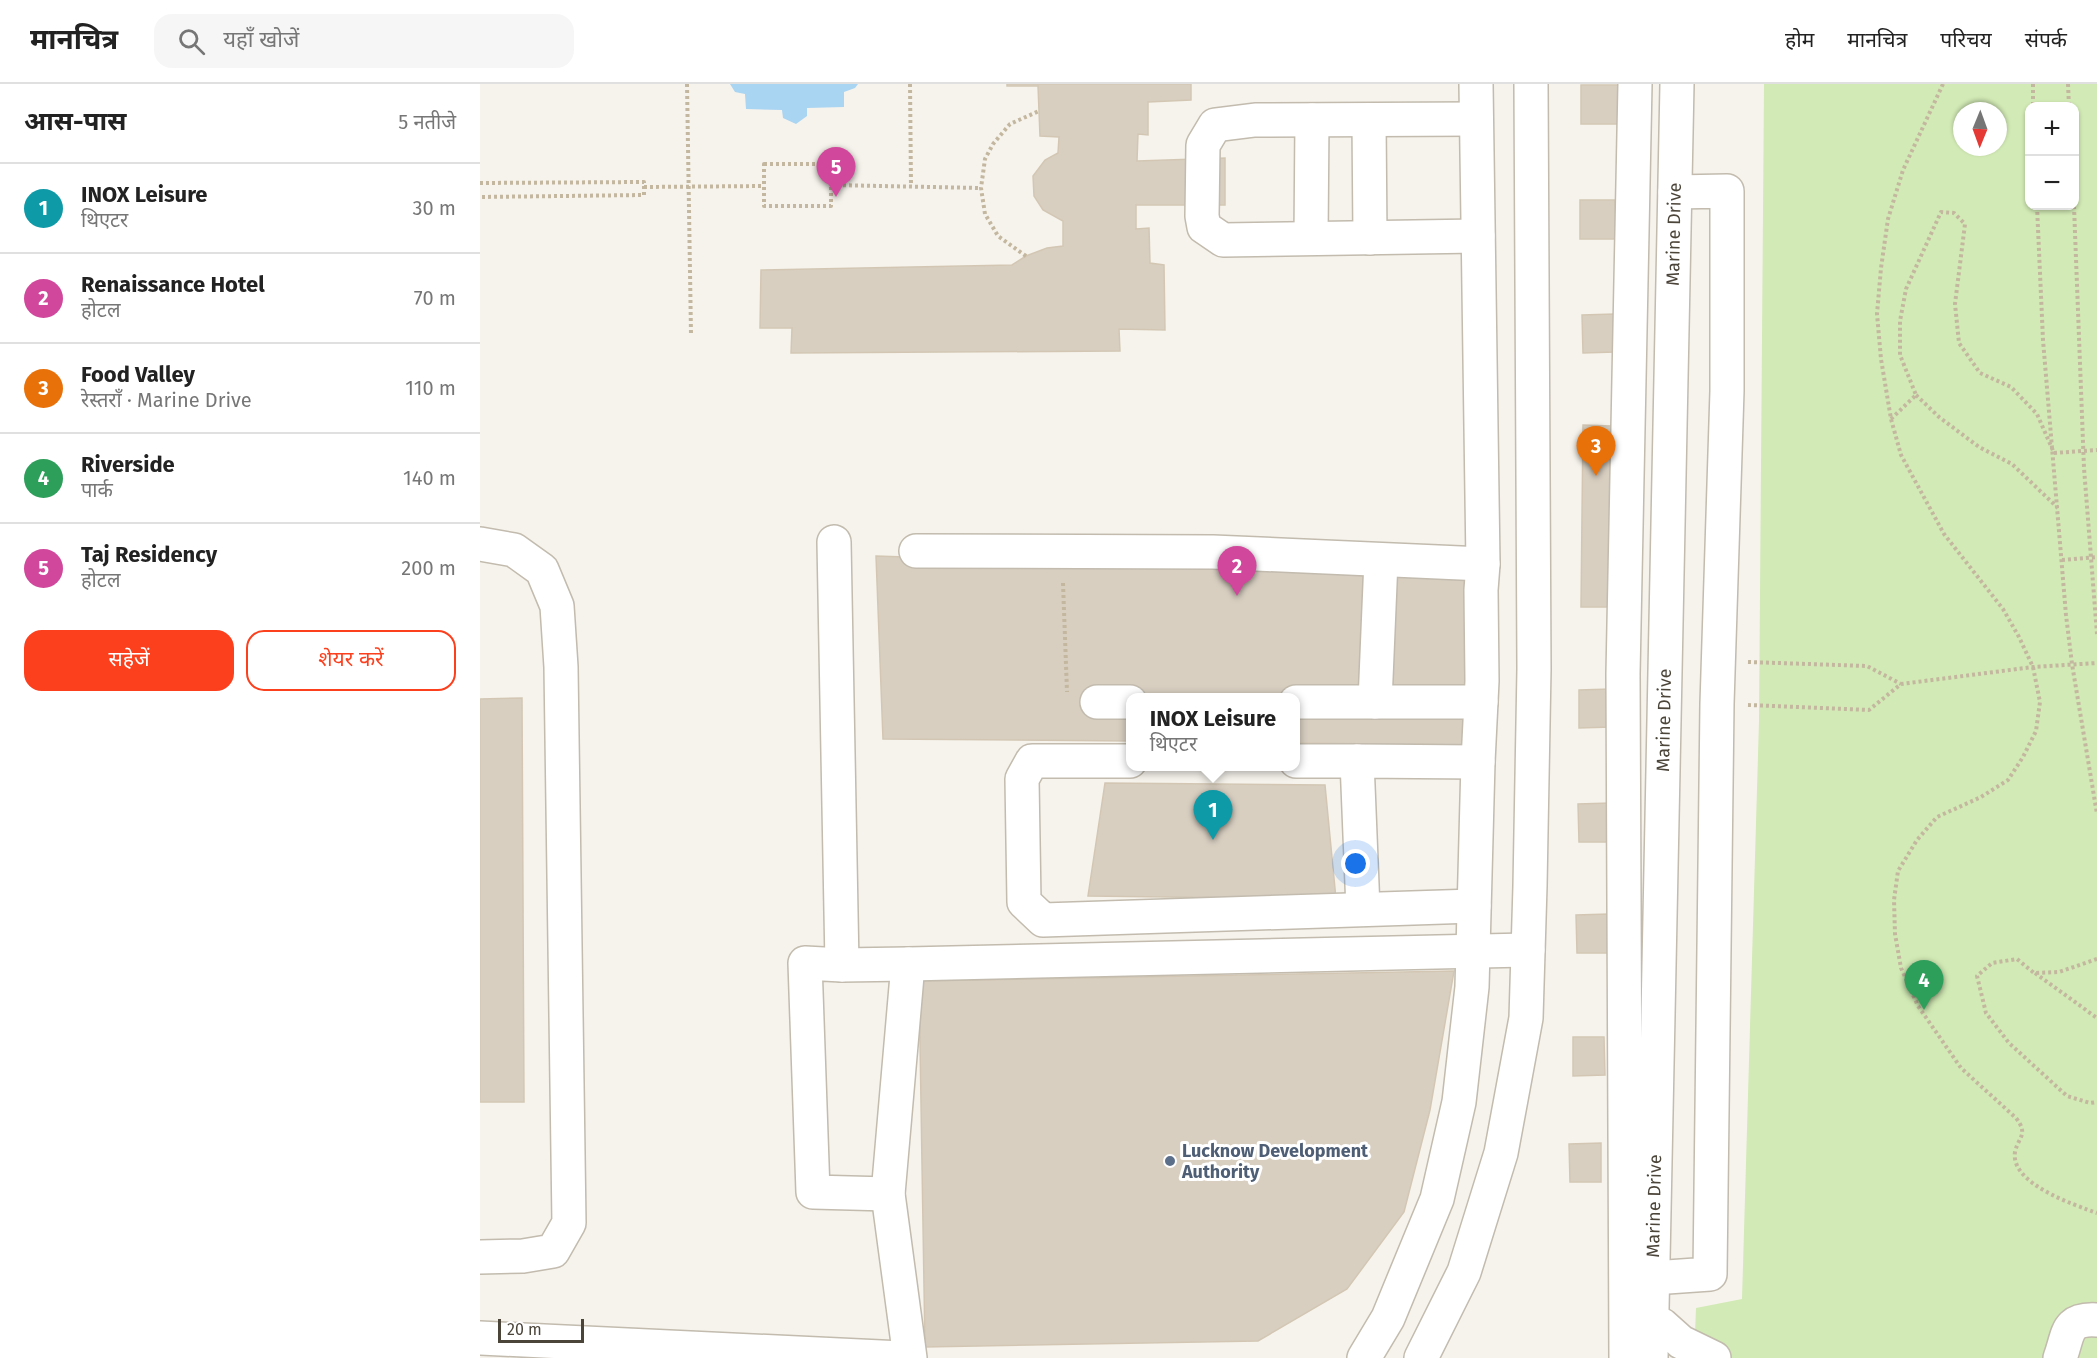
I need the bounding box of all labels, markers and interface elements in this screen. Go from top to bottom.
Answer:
search box [154,14,574,68]
text: मानचित्र [30,23,118,56]
icon: search [175,25,208,58]
text: यहाँ खोजें [223,26,299,53]
text: होम [1785,27,1814,53]
text: मानचित्र [1847,27,1907,53]
text: परिचय [1940,27,1992,53]
text: संपर्क [2025,27,2067,53]
north arrow [1953,102,2007,156]
map controls [2025,102,2079,210]
button: + [2025,102,2079,156]
text: आस-पास [24,106,126,137]
text: 5 नतीजे [398,110,456,134]
pin: 5 [816,147,856,197]
button: − [2025,156,2079,210]
text: INOX Leisure [81,181,207,208]
street label: Marine Drive [1662,182,1686,286]
text: 1 [39,196,48,220]
text: 30 m [412,196,456,220]
text: थिएटर [81,208,128,232]
text: Renaissance Hotel [81,271,265,298]
text: 2 [38,286,49,310]
text: 70 m [414,286,456,310]
text: होटल [81,298,120,322]
text: Food Valley [81,361,195,388]
text: 3 [38,376,49,400]
text: 110 m [405,376,456,400]
text: रेस्तराँ · Marine Drive [81,388,252,412]
pin: 3 [1576,426,1616,476]
text: Riverside [81,451,175,478]
text: 4 [38,466,49,490]
text: 140 m [403,466,456,490]
text: पार्क [81,478,113,502]
text: Taj Residency [81,541,217,568]
pin: 2 [1218,546,1257,596]
text: 5 [38,556,49,580]
text: 200 m [401,556,456,580]
text: होटल [81,568,120,592]
button: सहेजें [24,630,234,691]
button: शेयर करें [246,630,456,691]
street label: Marine Drive [1652,668,1676,772]
popup [1126,693,1300,771]
text: INOX Leisure [1150,705,1276,732]
text: थिएटर [1150,732,1197,756]
pin: 1 [1194,790,1232,840]
your location [1341,849,1370,878]
pin: 4 [1904,960,1944,1010]
place label: Lucknow Development Authority [1181,1140,1369,1183]
marker: Lucknow Development Authority [1163,1154,1177,1168]
street label: Marine Drive [1642,1154,1666,1258]
scale bar [498,1316,584,1344]
text: 20 m [507,1320,542,1339]

